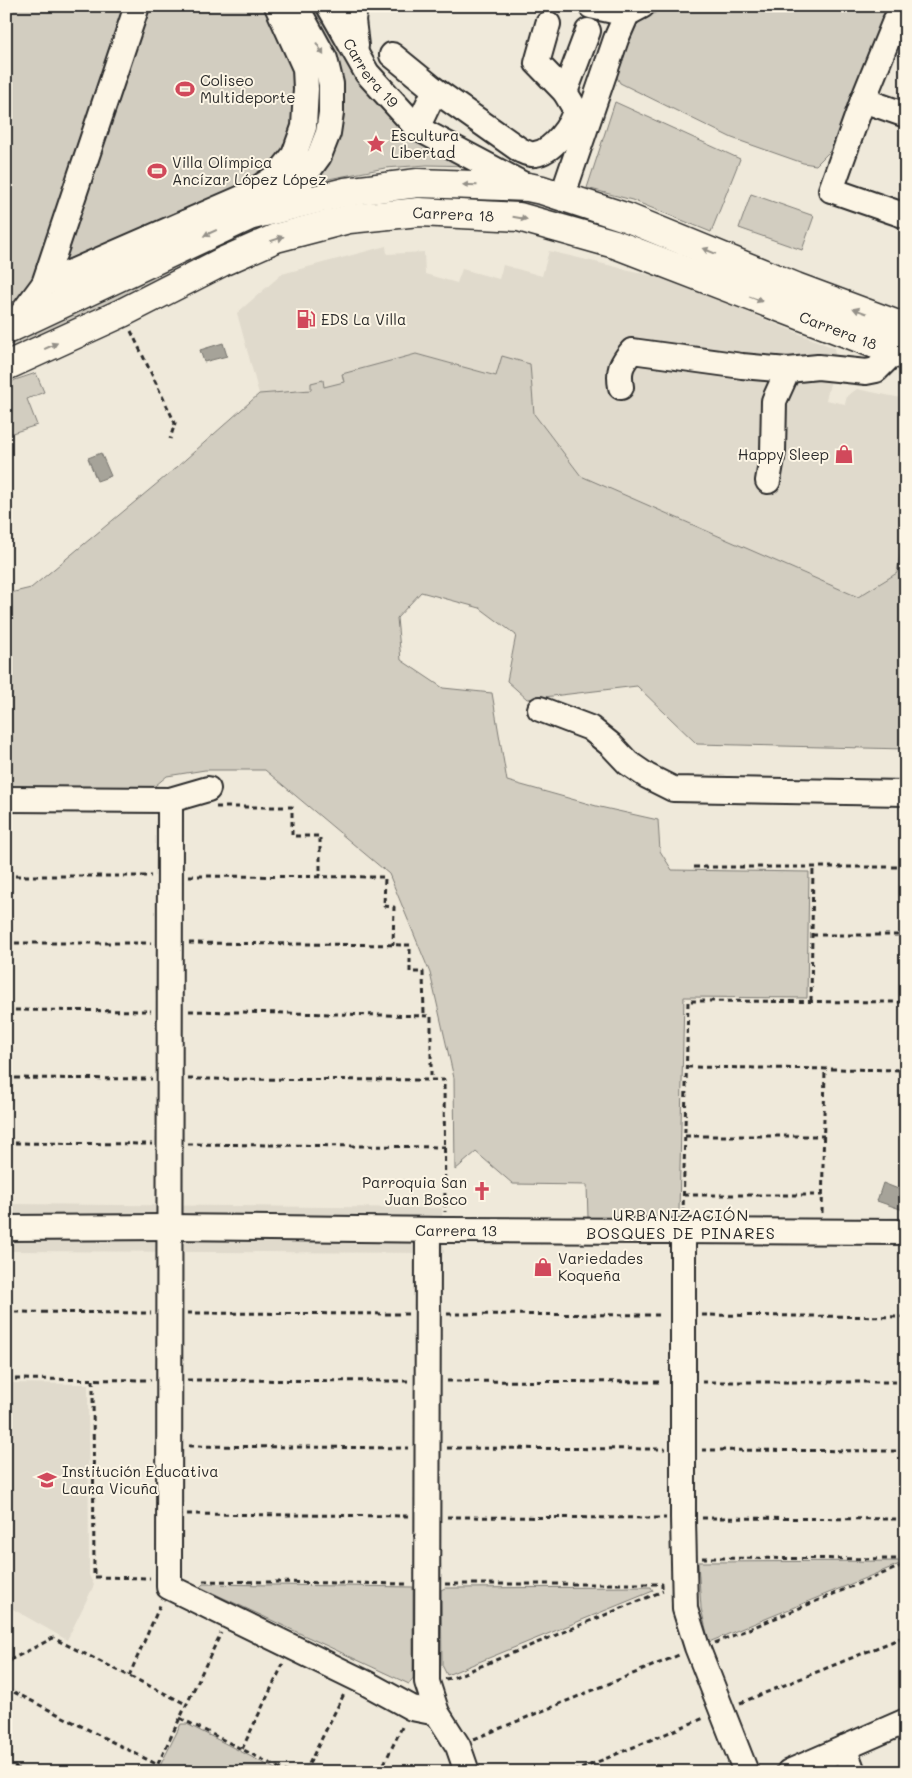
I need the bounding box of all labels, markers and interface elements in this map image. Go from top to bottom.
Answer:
street label: Carrera 19 [339,34,403,112]
one-way arrow [315,42,324,55]
place label: Coliseo Multideporte [200,70,295,107]
sports icon: Coliseo Multideporte [174,78,196,100]
place label: Escultura Libertad [391,125,459,162]
place icon: Escultura Libertad [365,133,387,155]
place label: Villa Olímpica Ancízar López López [172,152,326,189]
sports icon: Villa Olímpica Ancízar López López [146,160,168,182]
one-way arrow [462,181,478,189]
street label: Carrera 18 [411,202,495,226]
one-way arrow [513,215,529,223]
one-way arrow [203,230,217,238]
one-way arrow [269,235,284,242]
one-way arrow [702,247,716,255]
one-way arrow [749,296,764,303]
street label: Carrera 18 [797,306,880,354]
one-way arrow [852,307,867,315]
fuel station icon: EDS La Villa [295,308,317,330]
place label: EDS La Villa [321,309,406,329]
one-way arrow [44,341,58,349]
shop icon: Happy Sleep [833,443,855,465]
place label: Happy Sleep [738,444,829,464]
place label: Parroquia San Juan Bosco [362,1172,467,1209]
church icon: Parroquia San Juan Bosco [471,1180,493,1202]
district label: URBANIZACIÓN BOSQUES DE PINARES [586,1204,776,1243]
street label: Carrera 13 [415,1220,497,1240]
place label: Variedades Koqueña [558,1248,643,1285]
shop icon: Variedades Koqueña [532,1256,554,1278]
place label: Institución Educativa Laura Vicuña [62,1461,219,1498]
school or university icon: Institución Educativa Laura Vicuña [36,1469,58,1491]

